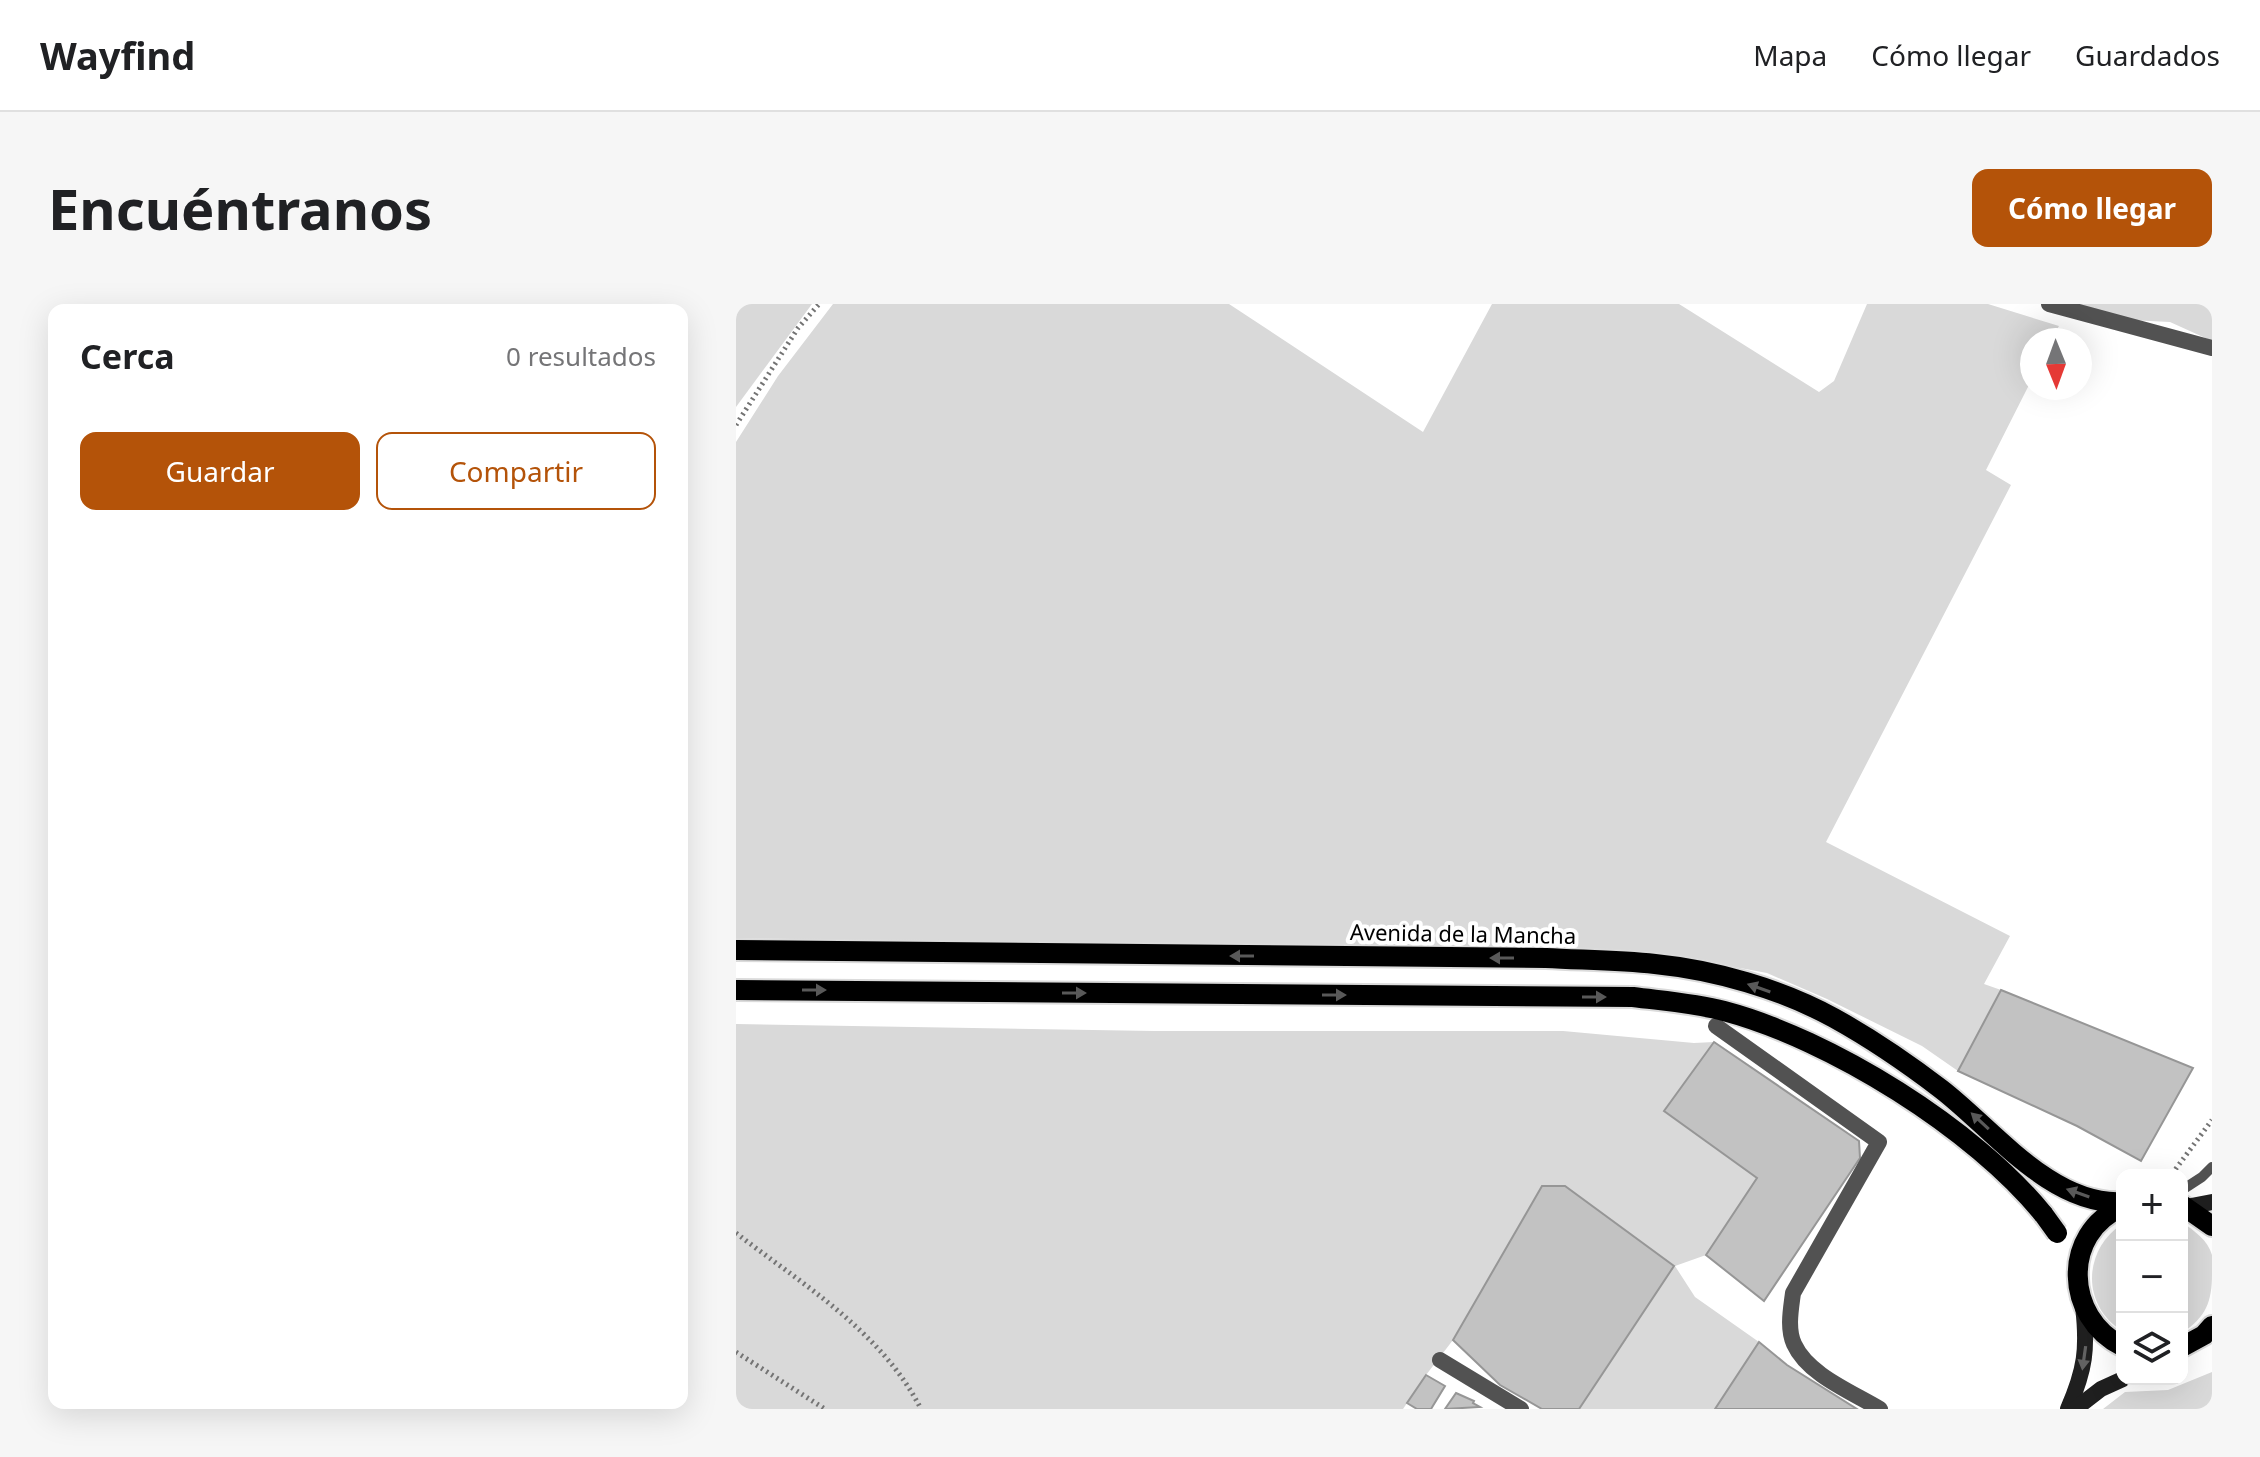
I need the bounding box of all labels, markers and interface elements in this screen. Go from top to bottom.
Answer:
text: Wayfind [40,29,195,81]
text: Mapa [1753,36,1827,74]
text: Cómo llegar [1871,36,2031,74]
text: Guardados [2075,36,2220,74]
button: Cómo llegar [1972,169,2212,247]
text: Encuéntranos [48,170,432,246]
north arrow [2020,328,2092,400]
text: Cerca [80,333,175,379]
text: 0 resultados [506,338,656,374]
button: Guardar [80,432,360,510]
button: Compartir [376,432,656,510]
street label: Avenida de la Mancha [1350,916,1576,950]
one-way arrow [1229,950,1254,962]
one-way arrow [1489,952,1514,964]
one-way arrow [1747,981,1771,993]
one-way arrow [802,984,827,997]
one-way arrow [1062,986,1087,999]
one-way arrow [1322,988,1347,1001]
one-way arrow [1582,991,1607,1003]
one-way arrow [1970,1113,1989,1131]
map controls [2116,1169,2188,1385]
button: + [2116,1169,2188,1241]
one-way arrow [2066,1186,2090,1198]
button: − [2116,1241,2188,1313]
button: layers [2116,1313,2188,1385]
one-way arrow [2077,1346,2090,1371]

